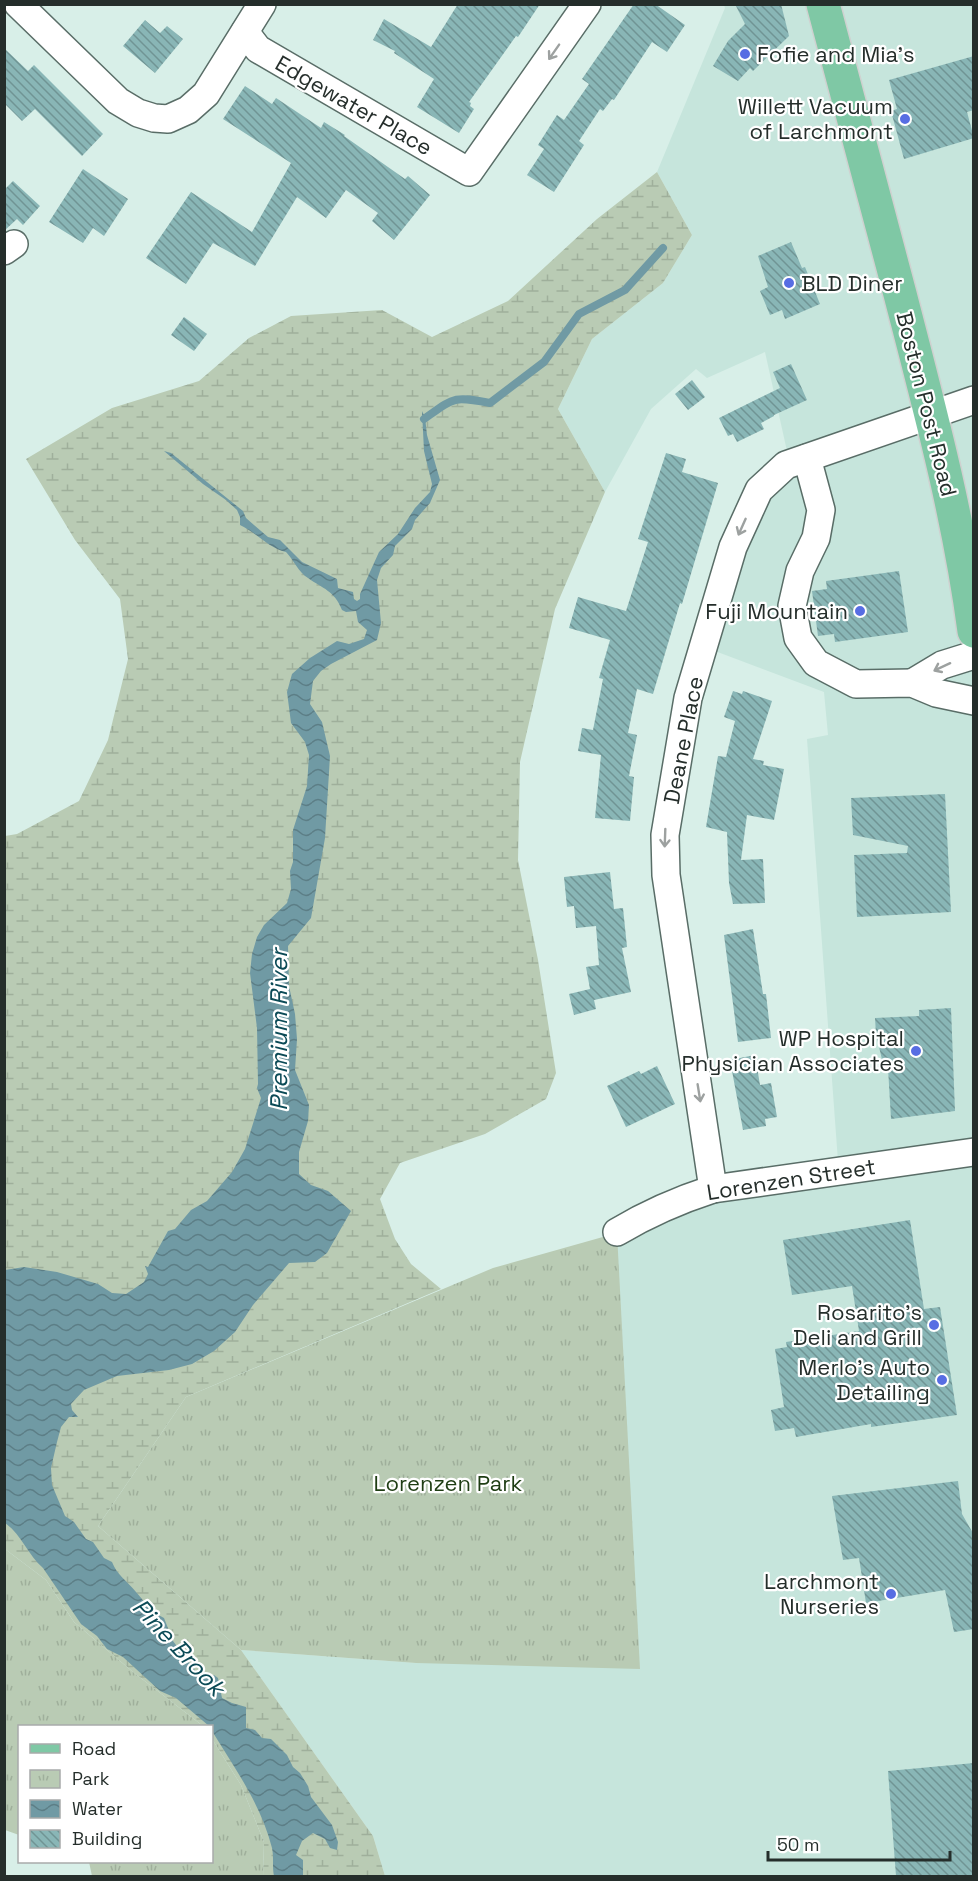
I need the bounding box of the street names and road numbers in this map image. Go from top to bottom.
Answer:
street label: Edgewater Place [270,49,438,161]
street label: Boston Post Road [890,309,964,499]
street label: Deane Place [657,674,709,806]
street label: Lorenzen Street [705,1152,877,1206]

